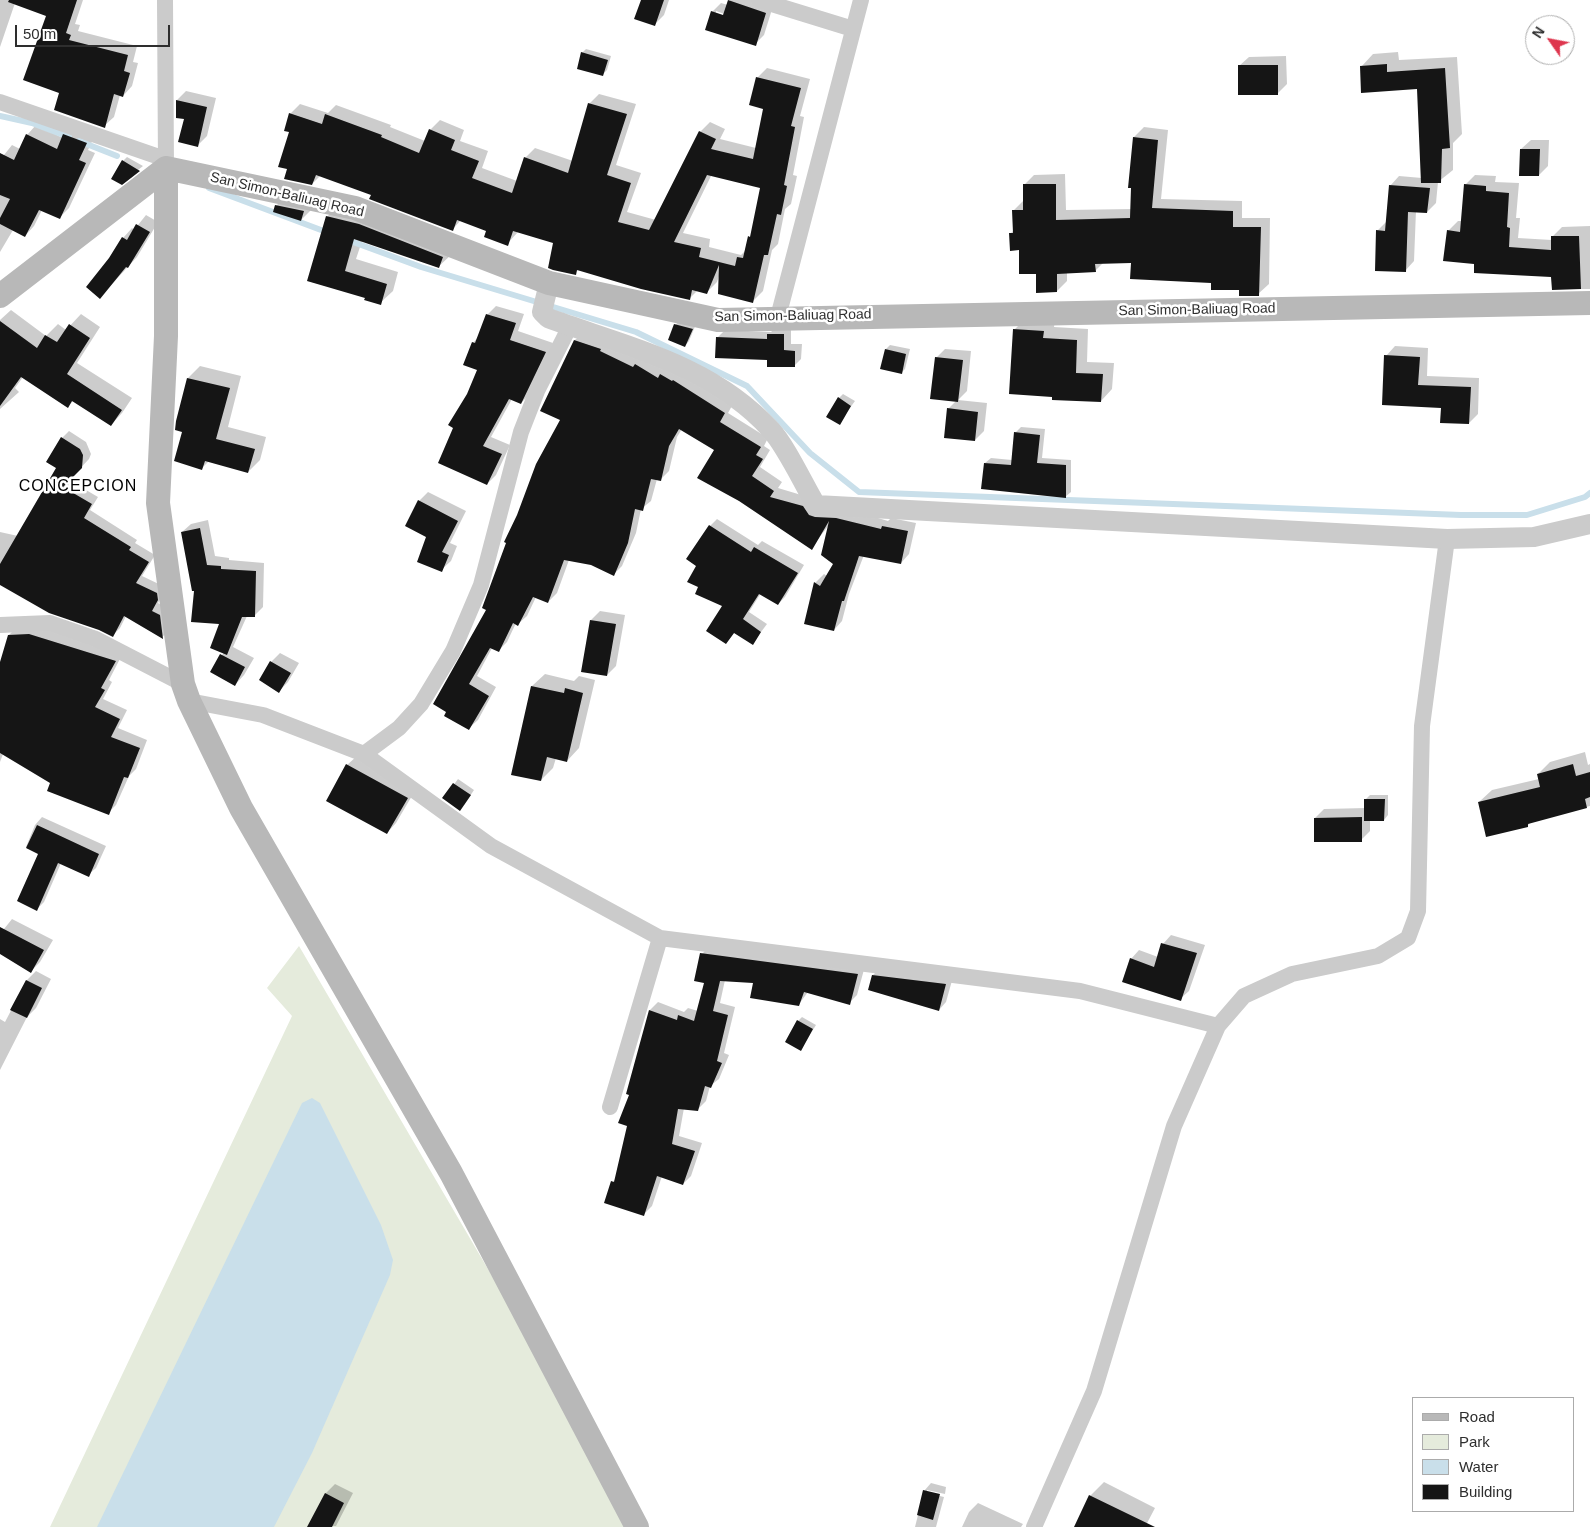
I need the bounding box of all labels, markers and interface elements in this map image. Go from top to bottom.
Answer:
scale bar [18,15,172,47]
north arrow [1525,15,1575,65]
text: N [1529,24,1548,41]
text: 50 m [23,25,56,42]
street label: San Simon-Baliuag Road [209,169,365,221]
street label: San Simon-Baliuag Road [1118,300,1276,320]
street label: San Simon-Baliuag Road [714,306,872,326]
district label: CONCEPCION [18,477,138,497]
legend [1412,1397,1575,1512]
text: Road [1459,1408,1495,1425]
text: Park [1459,1433,1490,1450]
text: Water [1459,1458,1498,1475]
text: Building [1459,1483,1512,1500]

